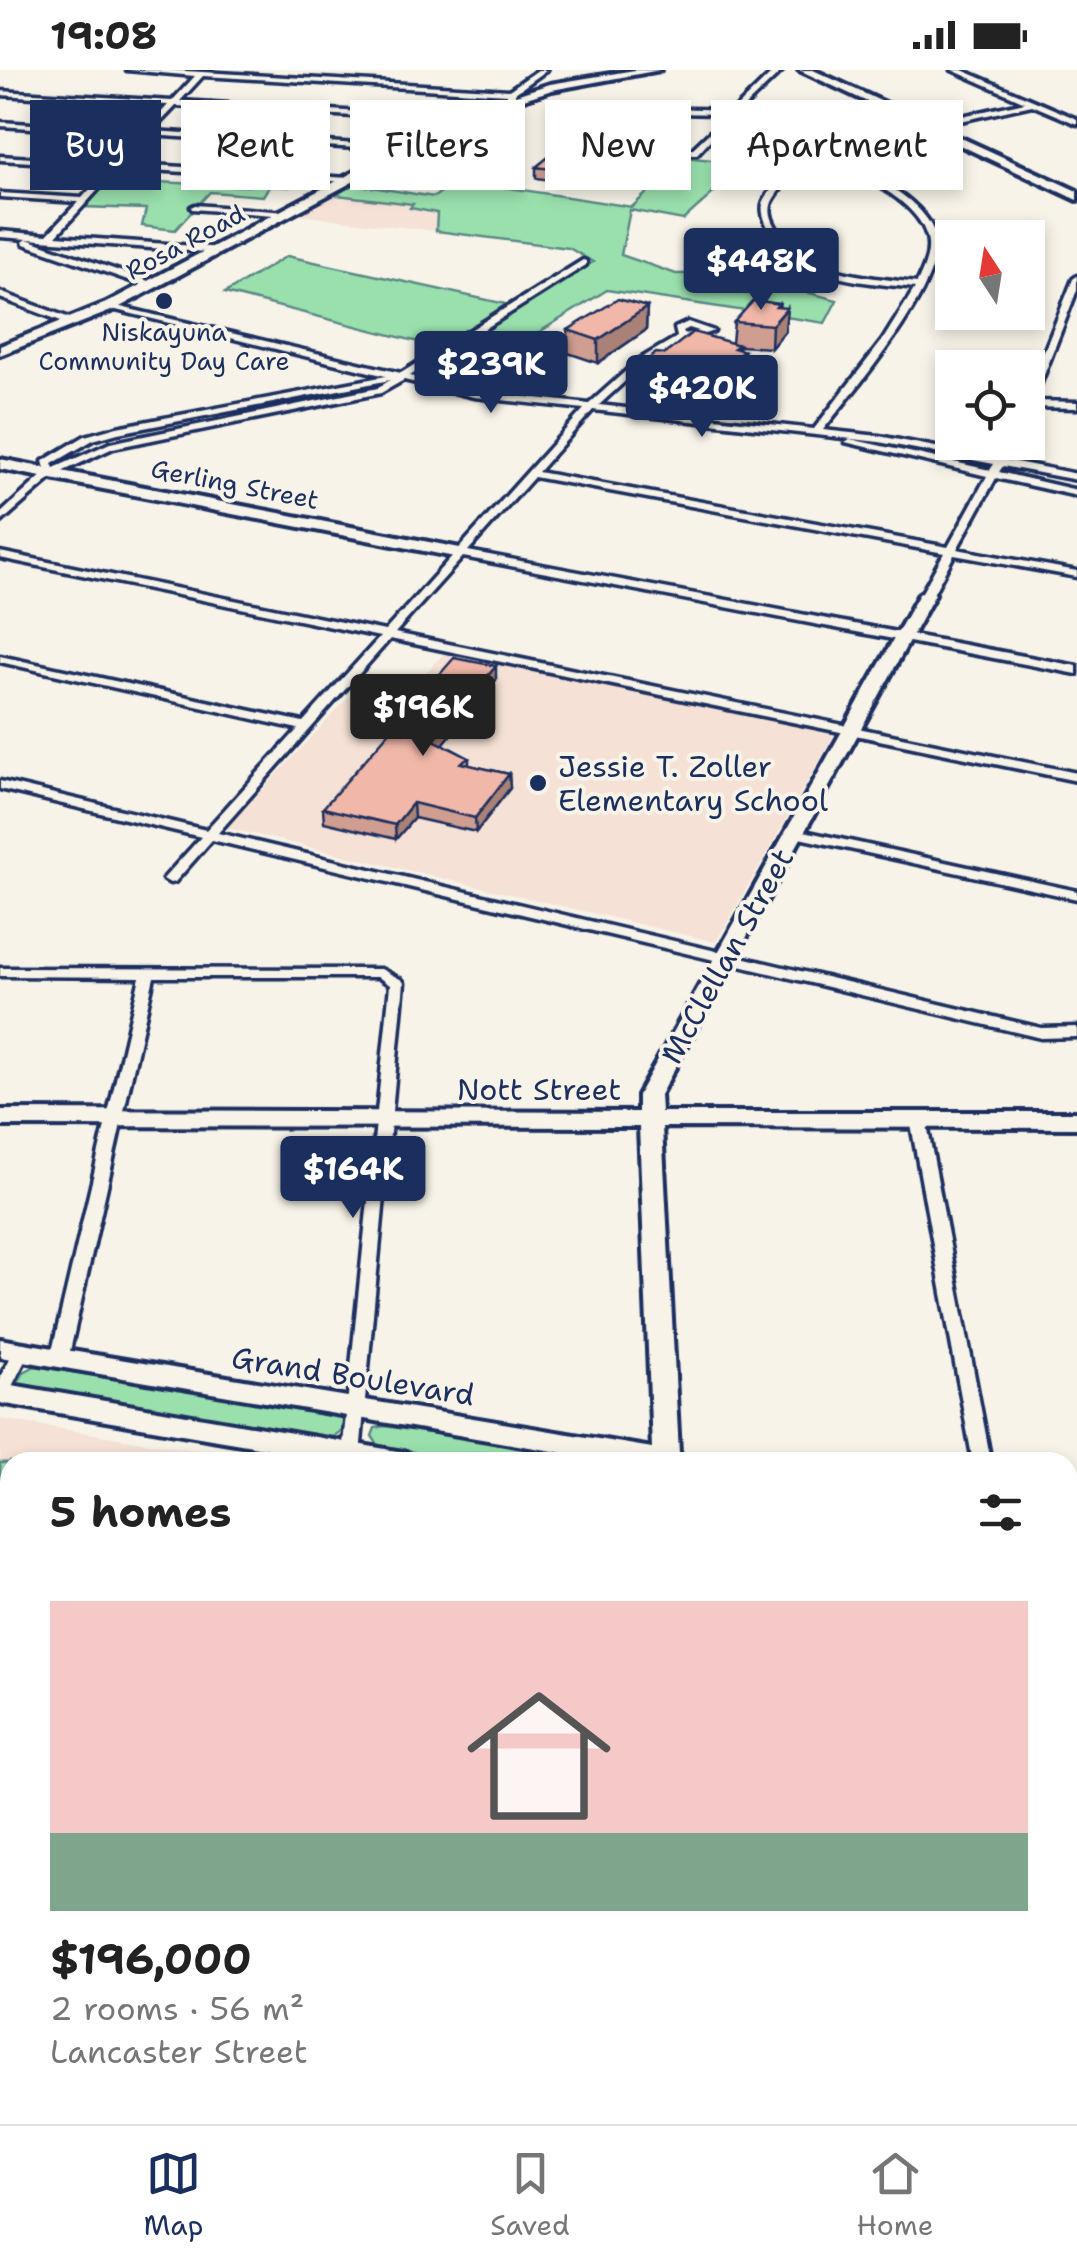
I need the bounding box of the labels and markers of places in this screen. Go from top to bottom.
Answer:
pin: $448K [691,228,831,313]
marker: Niskayuna Community Day Care [153,290,175,312]
place label: Niskayuna Community Day Care [38,315,290,378]
pin: $239K [421,331,561,416]
pin: $420K [632,355,772,440]
pin: $196K [353,674,493,759]
place label: Jessie T. Zoller Elementary School [558,746,828,821]
marker: Jessie T. Zoller Elementary School [527,772,549,794]
pin: $164K [283,1136,423,1221]

